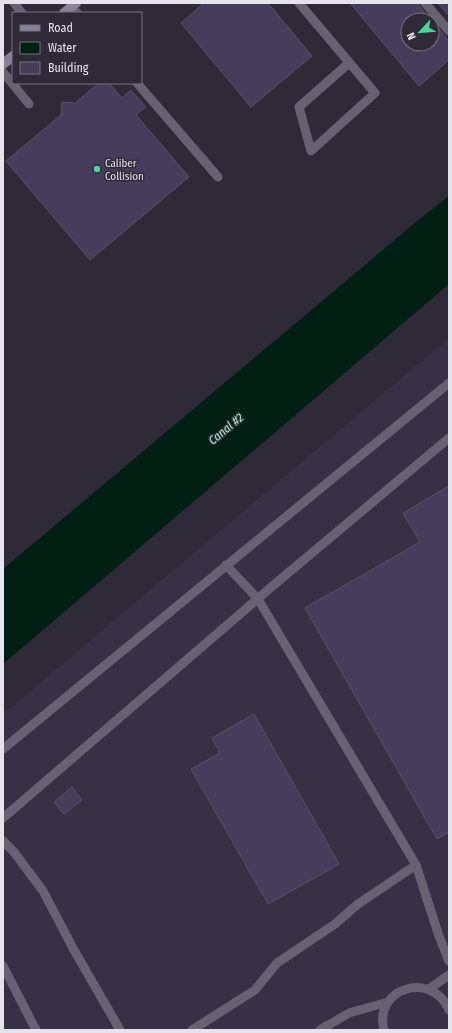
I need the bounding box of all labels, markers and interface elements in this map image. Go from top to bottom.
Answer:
legend [12,12,142,84]
north arrow [400,12,440,52]
text: Road [48,21,73,35]
text: N [404,30,419,42]
text: Water [48,41,77,55]
text: Building [48,61,89,75]
place label: Caliber Collision [105,157,144,183]
marker: Caliber Collision [92,164,102,174]
water label: Canal #2 [206,410,247,448]

